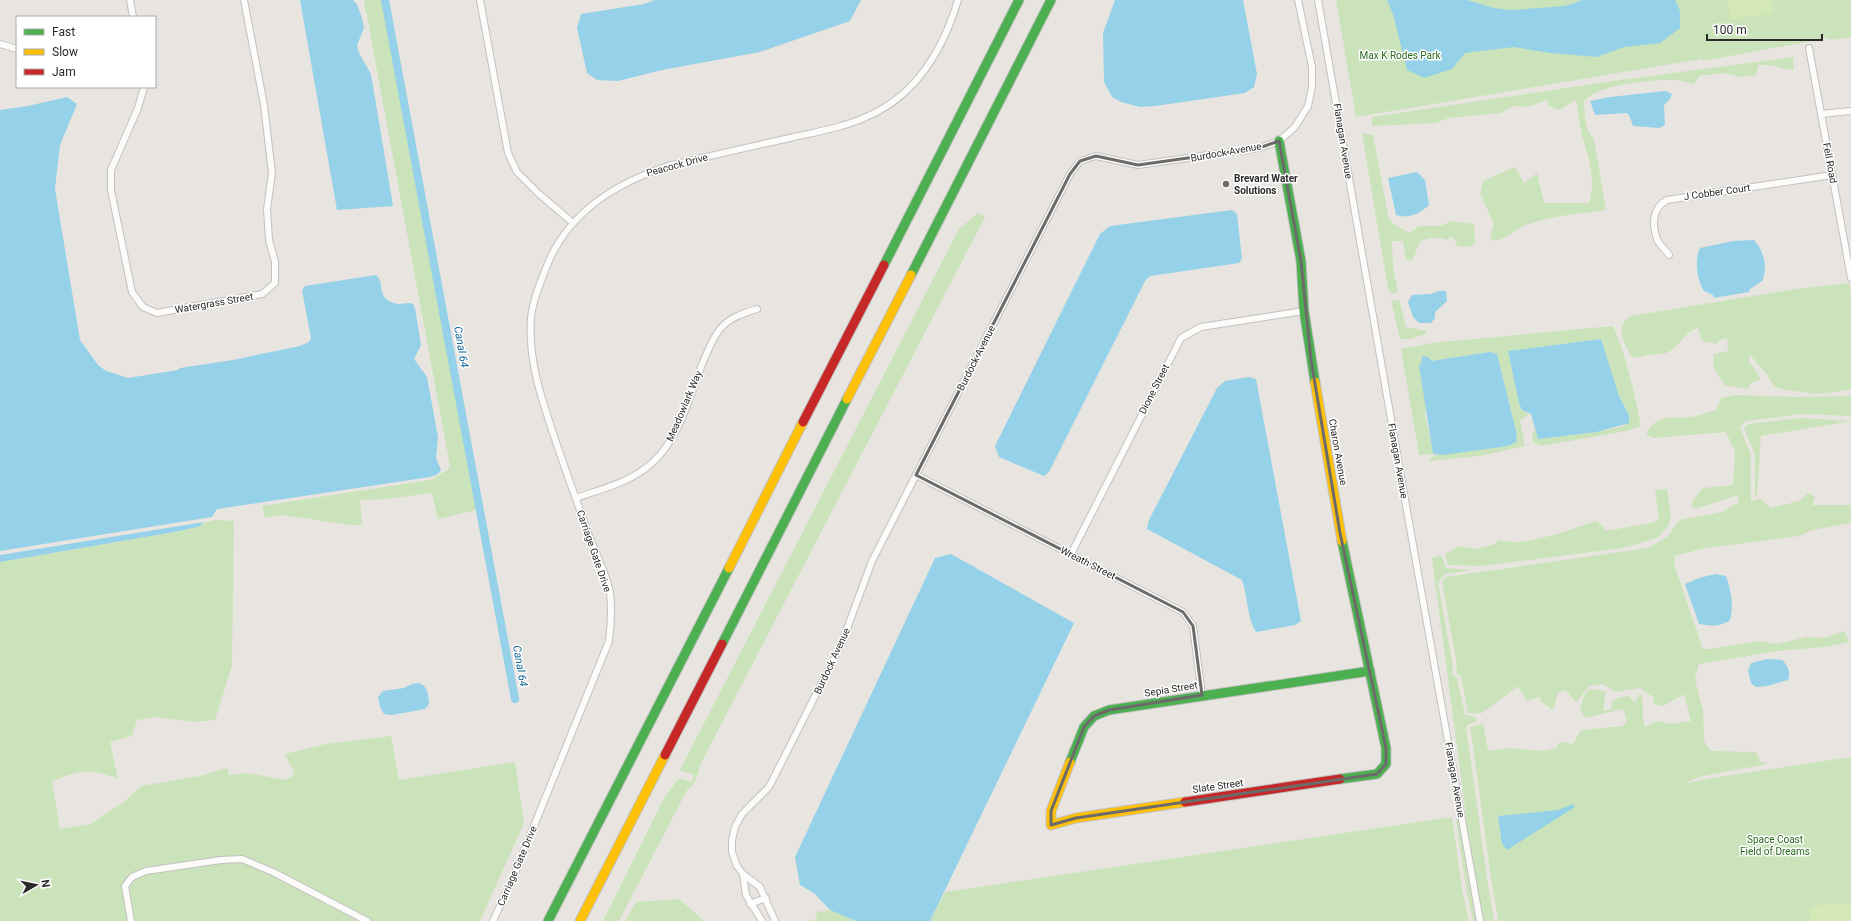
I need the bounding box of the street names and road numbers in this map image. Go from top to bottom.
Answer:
street label: Flanagan Avenue [1332,103,1354,179]
street label: Burdock Avenue [1190,140,1262,164]
street label: Fell Road [1821,142,1839,184]
street label: Peacock Drive [645,152,709,178]
street label: J Cobber Court [1683,182,1751,202]
street label: Watergrass Street [174,291,254,315]
street label: Burdock Avenue [955,323,997,393]
street label: Dione Street [1137,362,1171,416]
street label: Meadowlark Way [664,369,704,443]
street label: Charon Avenue [1327,418,1349,486]
street label: Flanagan Avenue [1386,423,1410,499]
street label: Carriage Gate Drive [575,509,613,593]
street label: Wreath Street [1059,544,1117,582]
street label: Burdock Avenue [812,626,852,696]
street label: Sepia Street [1144,679,1198,699]
street label: Flanagan Avenue [1443,742,1467,818]
street label: Slate Street [1192,777,1244,795]
street label: Carriage Gate Drive [495,824,539,908]

